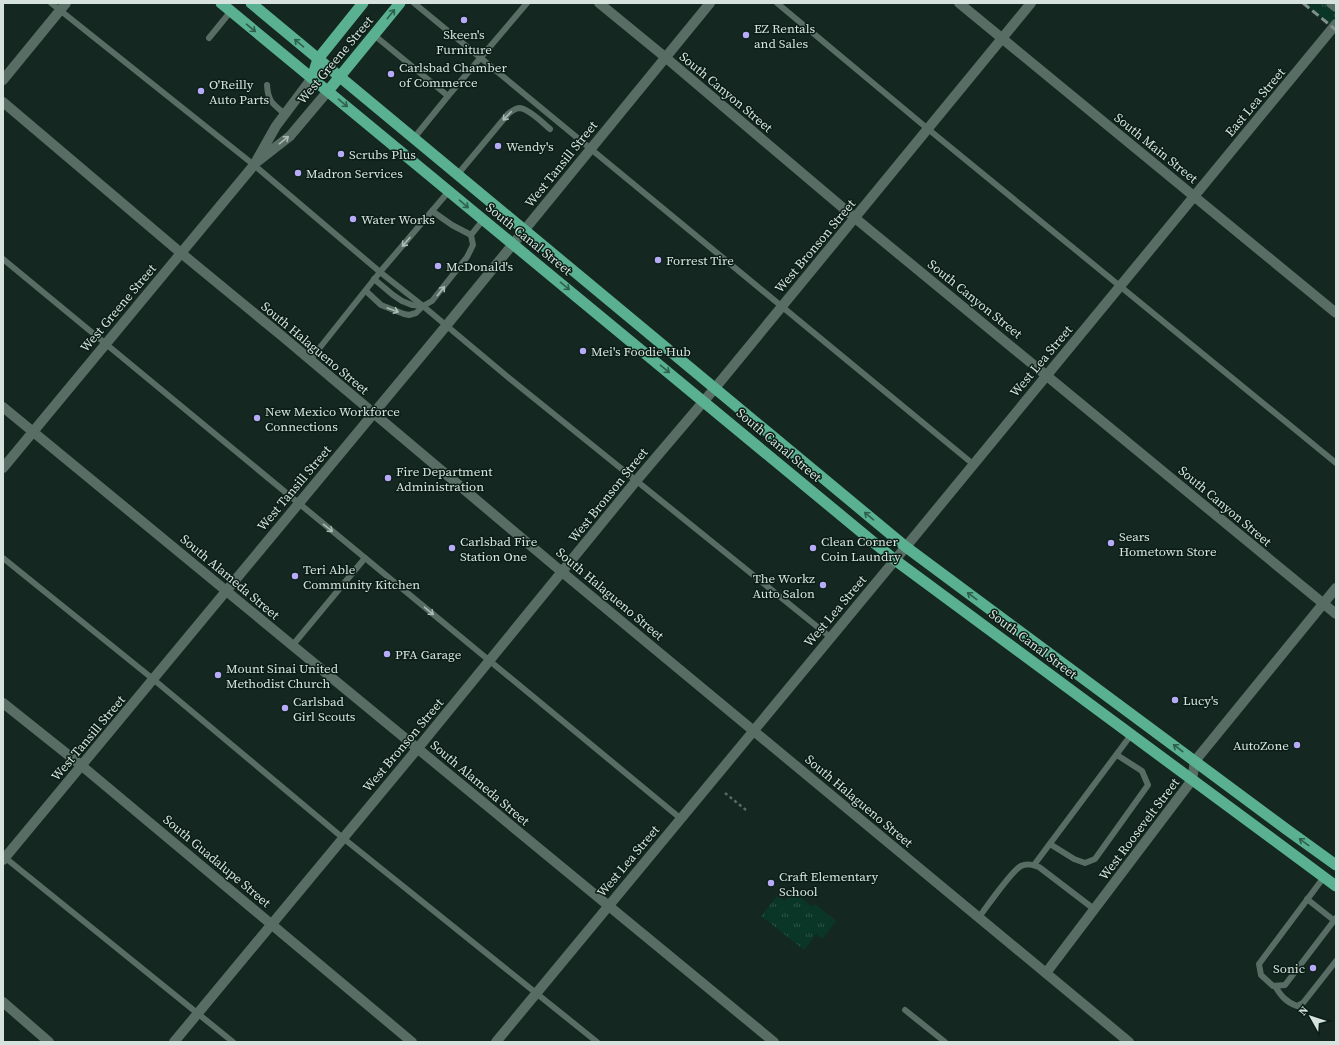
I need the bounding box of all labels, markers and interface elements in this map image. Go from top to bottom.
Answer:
one-way arrow [387,9,396,20]
street label: West Greene Street [293,12,377,108]
marker: Skeen's Furniture [459,15,469,25]
place label: EZ Rentals and Sales [754,20,816,52]
one-way arrow [246,23,257,32]
place label: Skeen's Furniture [436,26,492,58]
marker: EZ Rentals and Sales [741,30,751,40]
one-way arrow [294,38,304,47]
street label: South Canyon Street [676,48,777,136]
place label: Carlsbad Chamber of Commerce [399,59,507,91]
street label: East Lea Street [1221,63,1289,140]
marker: Carlsbad Chamber of Commerce [386,69,396,79]
place label: O'Reilly Auto Parts [209,76,270,108]
marker: O'Reilly Auto Parts [196,86,206,96]
one-way arrow [337,99,348,108]
street label: South Main Street [1111,109,1202,187]
one-way arrow [502,111,512,121]
street label: West Tansill Street [521,117,602,211]
one-way arrow [278,136,289,145]
place label: Wendy's [506,138,554,155]
marker: Wendy's [493,141,503,151]
place label: Scrubs Plus [349,146,416,163]
marker: Scrubs Plus [336,149,346,159]
place label: Madron Services [306,165,403,182]
marker: Madron Services [293,168,303,178]
street label: West Bronson Street [771,195,860,296]
one-way arrow [459,199,469,208]
street label: South Canal Street [482,199,576,279]
place label: Water Works [361,211,435,228]
marker: Water Works [348,214,358,224]
one-way arrow [401,237,410,247]
place label: Forrest Tire [666,252,734,269]
marker: Forrest Tire [653,255,663,265]
street label: South Canyon Street [924,256,1026,343]
place label: McDonald's [446,258,513,275]
street label: West Greene Street [76,260,160,356]
marker: McDonald's [433,261,443,271]
one-way arrow [559,282,570,291]
one-way arrow [436,285,445,296]
street label: South Halagueno Street [258,298,373,399]
one-way arrow [387,307,399,315]
street label: West Lea Street [1006,321,1076,400]
place label: Mei's Foodie Hub [591,343,691,360]
marker: Mei's Foodie Hub [578,346,588,356]
one-way arrow [659,365,670,374]
place label: New Mexico Workforce Connections [265,403,400,435]
street label: South Canal Street [733,404,826,486]
marker: New Mexico Workforce Connections [252,413,262,423]
street label: West Tansill Street [253,441,335,534]
street label: West Bronson Street [565,444,652,546]
street label: South Canyon Street [1175,462,1276,550]
place label: Fire Department Administration [396,463,493,495]
marker: Fire Department Administration [383,473,393,483]
one-way arrow [864,512,874,521]
one-way arrow [323,523,334,532]
place label: Sears Hometown Store [1119,528,1217,560]
street label: South Alameda Street [177,531,284,624]
place label: Carlsbad Fire Station One [460,533,538,565]
place label: Clean Corner Coin Laundry [821,533,901,565]
marker: Sears Hometown Store [1106,538,1116,548]
marker: Carlsbad Fire Station One [447,543,457,553]
marker: Clean Corner Coin Laundry [808,543,818,553]
street label: South Halagueno Street [553,544,668,645]
place label: Teri Able Community Kitchen [303,561,420,593]
place label: The Workz Auto Salon [753,570,815,602]
marker: Teri Able Community Kitchen [290,571,300,581]
street label: West Lea Street [800,571,870,650]
marker: The Workz Auto Salon [818,580,828,590]
one-way arrow [966,591,977,600]
street label: South Canal Street [986,605,1081,683]
one-way arrow [423,606,434,615]
place label: PFA Garage [395,646,462,663]
marker: PFA Garage [382,649,392,659]
place label: Mount Sinai United Methodist Church [226,660,339,692]
marker: Mount Sinai United Methodist Church [213,670,223,680]
street label: West Tansill Street [47,691,129,784]
place label: Lucy's [1183,692,1219,709]
place label: Carlsbad Girl Scouts [293,693,356,725]
street label: West Bronson Street [359,694,448,795]
marker: Lucy's [1170,695,1180,705]
marker: Carlsbad Girl Scouts [280,703,290,713]
street label: South Alameda Street [427,737,534,830]
place label: AutoZone [1233,737,1289,754]
marker: AutoZone [1292,740,1302,750]
one-way arrow [1172,744,1183,752]
street label: South Halagueno Street [802,751,917,852]
street label: West Roosevelt Street [1095,774,1183,883]
street label: South Guadalupe Street [160,811,275,911]
street label: West Lea Street [593,821,663,900]
one-way arrow [1299,838,1310,846]
place label: Craft Elementary School [779,868,878,900]
marker: Craft Elementary School [766,878,776,888]
place label: Sonic [1273,960,1305,977]
marker: Sonic [1308,963,1318,973]
north arrow [1291,997,1331,1037]
text: N [1295,1003,1312,1019]

